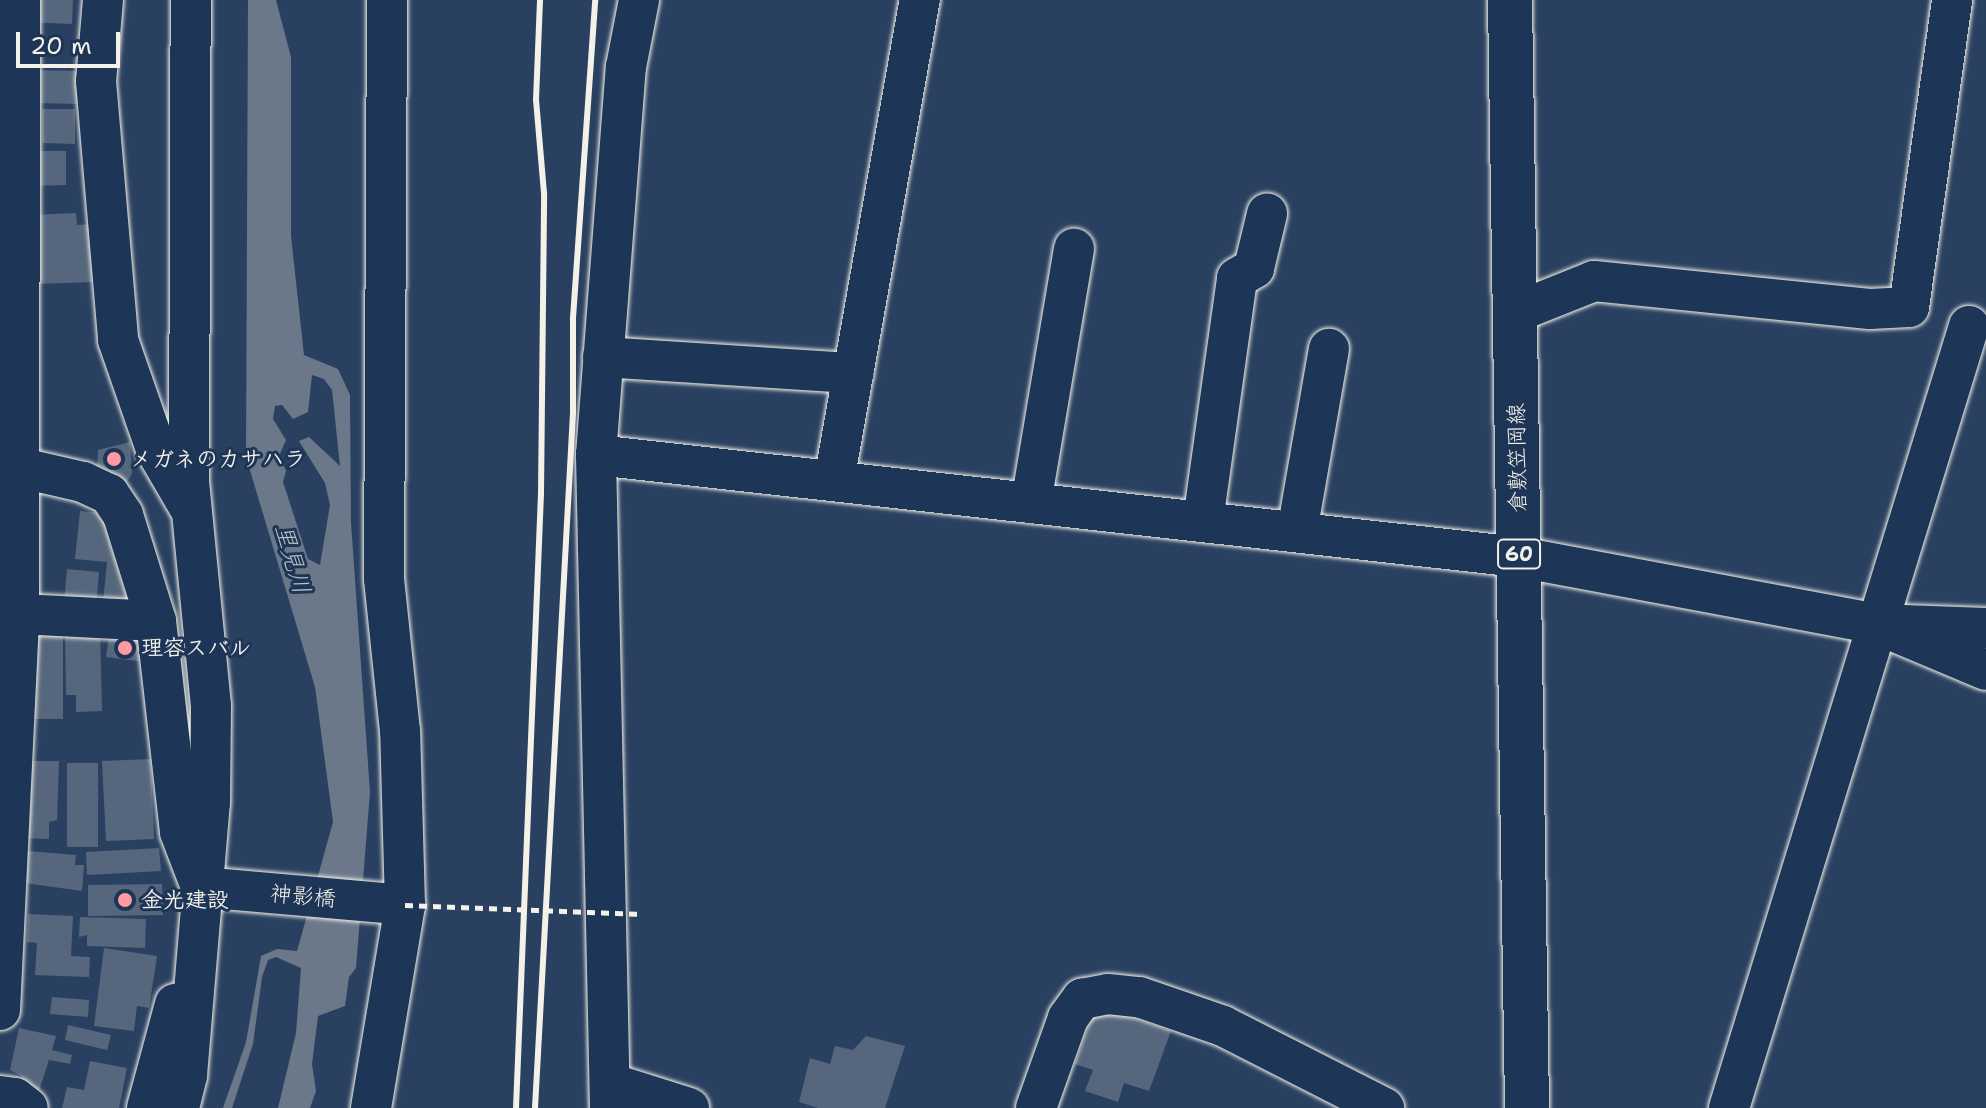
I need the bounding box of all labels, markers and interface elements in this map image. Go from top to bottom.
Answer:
scale bar [20,16,124,66]
text: 20 m [30,30,92,62]
street label: 倉敷笠岡線 [1503,403,1531,513]
place label: メガネのカサハラ [130,446,306,472]
marker: メガネのカサハラ [105,450,123,468]
water label: 里見川 [268,520,316,598]
road number: 60 [1497,538,1541,570]
place label: 理容スバル [141,635,251,661]
marker: 理容スバル [116,639,134,657]
street label: 神影橋 [269,880,337,912]
place label: 金光建設 [141,887,229,913]
marker: 金光建設 [116,891,134,909]

